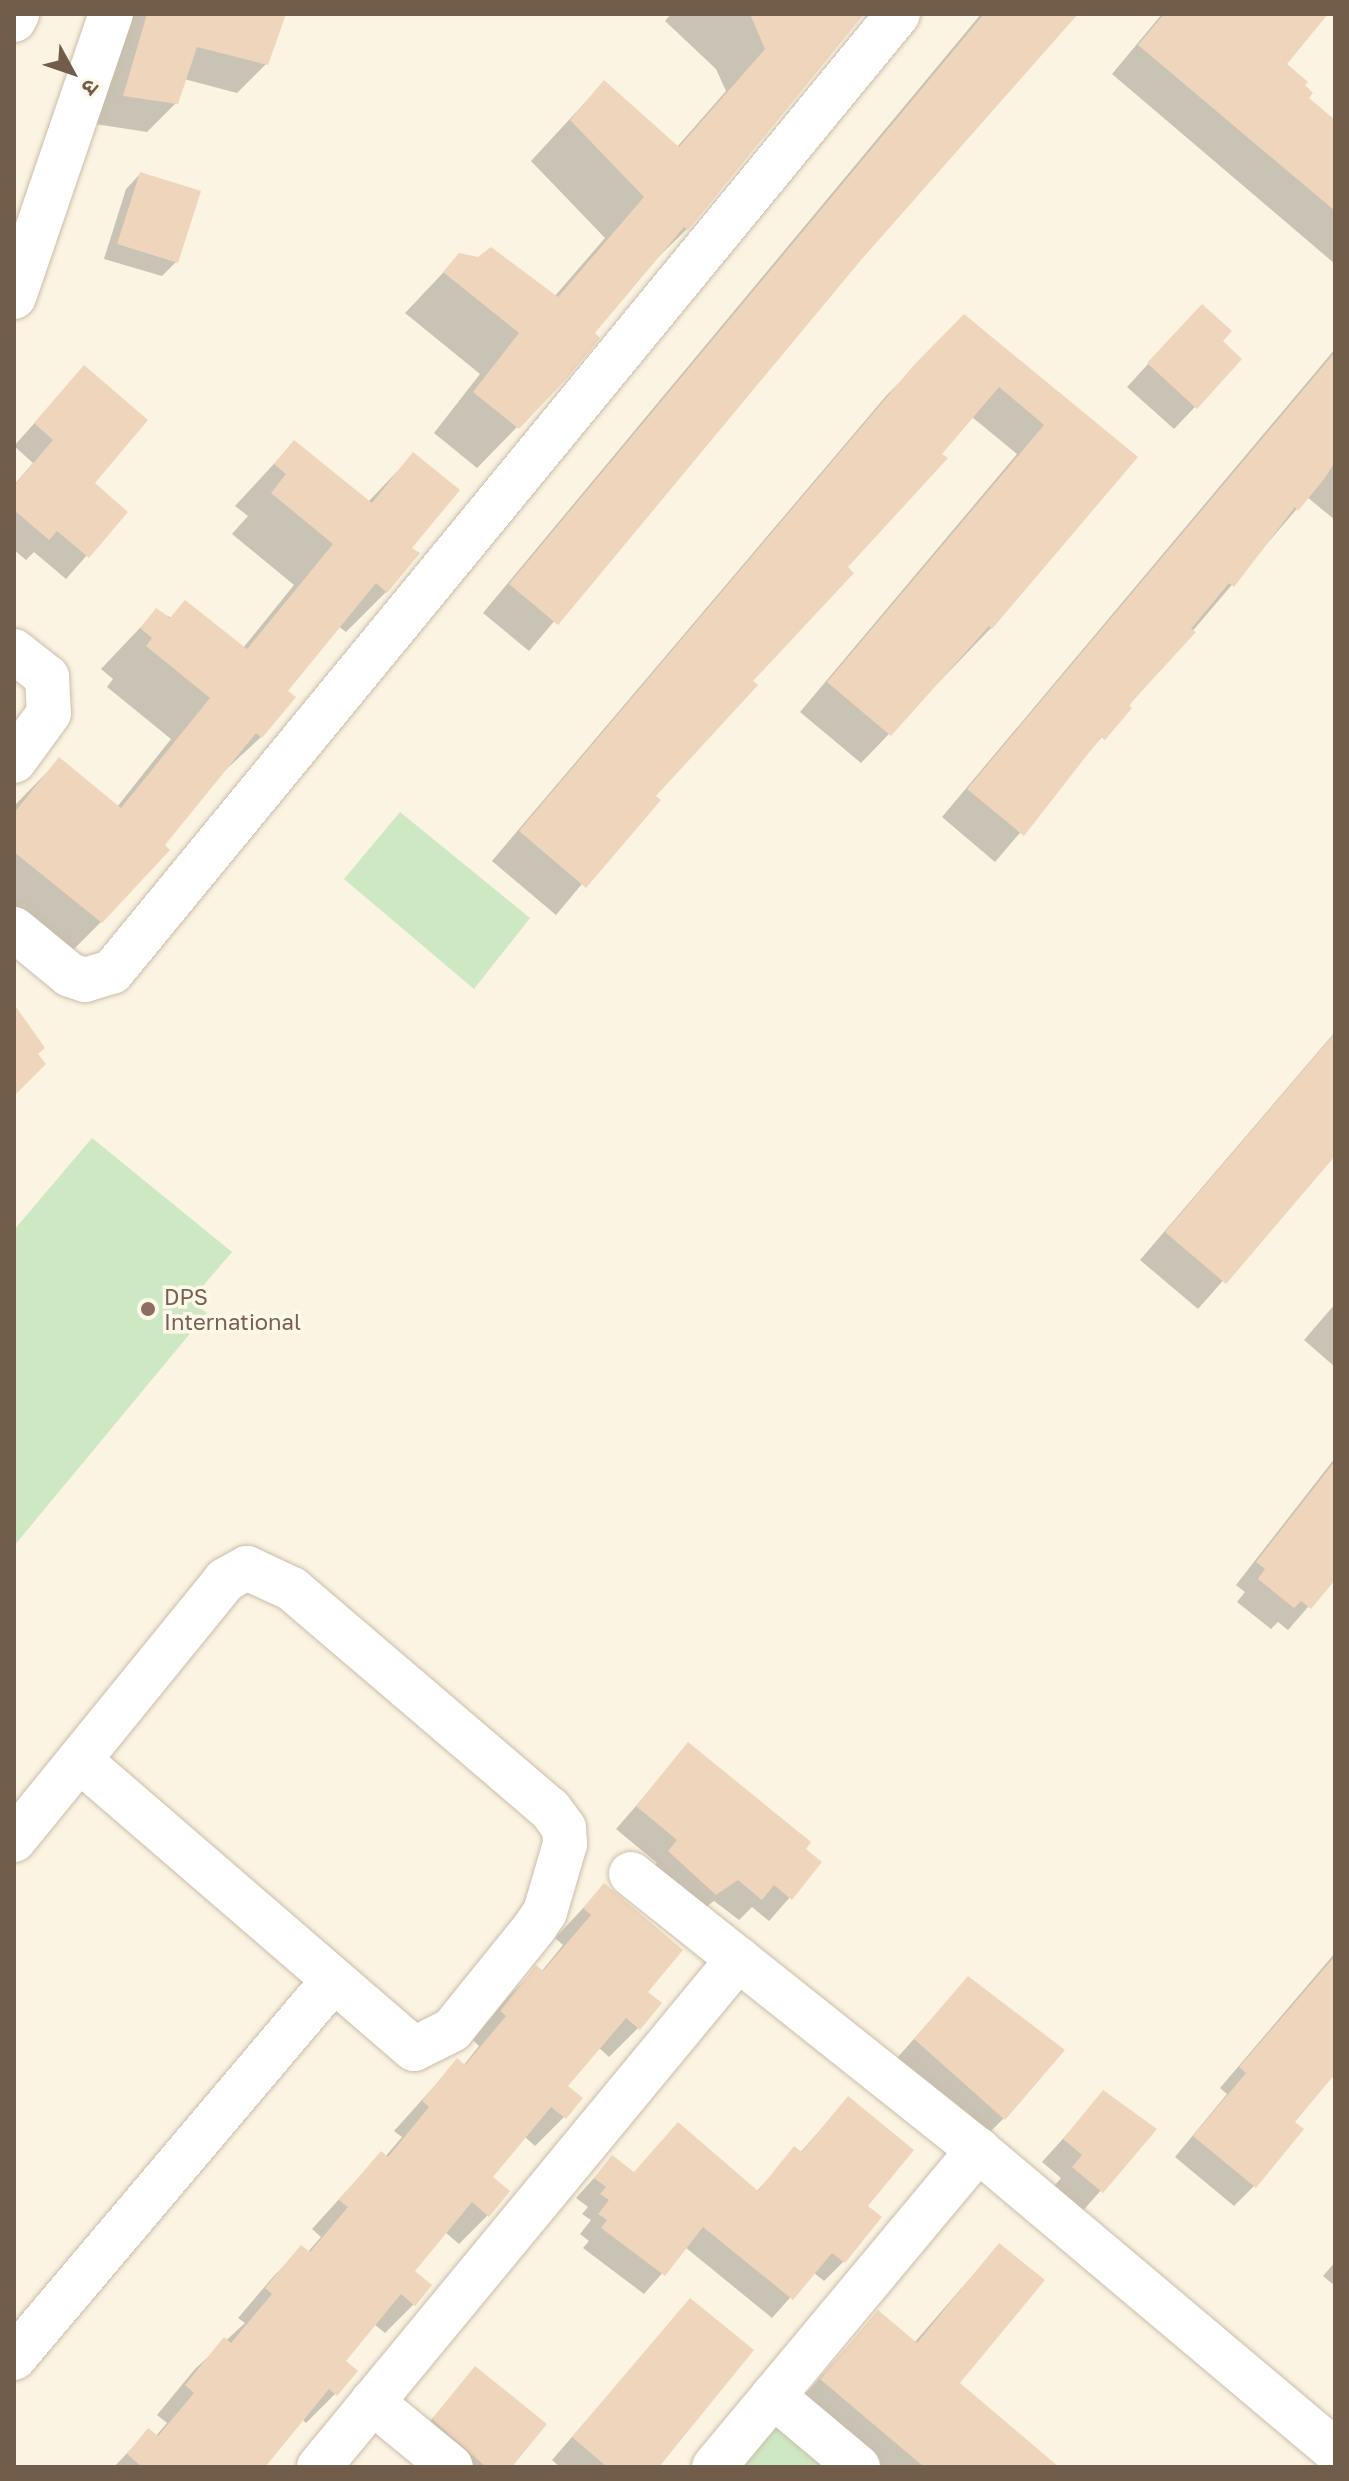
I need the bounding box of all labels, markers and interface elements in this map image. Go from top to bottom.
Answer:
north arrow [32,32,112,112]
text: उ [76,74,105,101]
place label: DPS International [164,1283,301,1334]
marker: DPS International [139,1300,157,1318]

